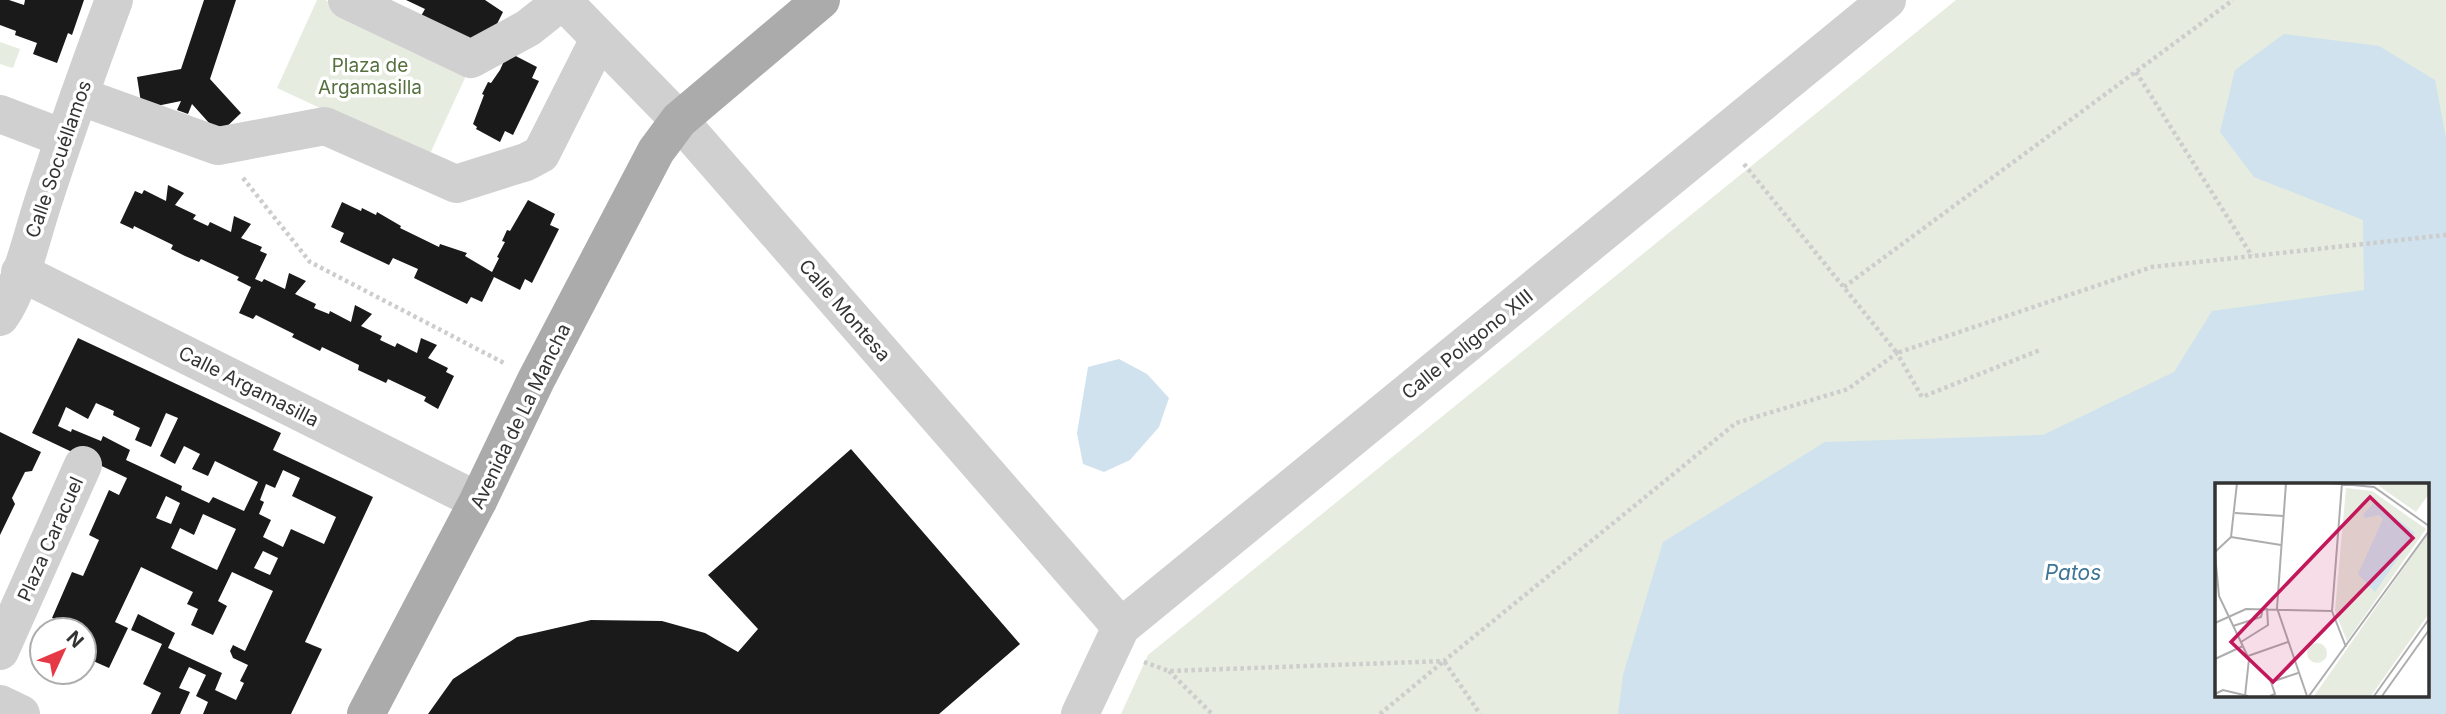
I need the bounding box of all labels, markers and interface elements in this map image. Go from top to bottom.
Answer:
park label: Plaza de Argamasilla [318,54,422,99]
street label: Calle Socuéllamos [21,77,96,241]
street label: Calle Montesa [794,255,895,366]
street label: Calle Polígono XIII [1397,284,1538,404]
street label: Avenida de La Mancha [466,320,575,513]
street label: Calle Argamasilla [175,341,323,432]
street label: Plaza Caracuel [13,473,88,605]
inset map [2215,483,2428,696]
water label: Patos [2045,560,2101,585]
north arrow [28,616,98,686]
text: N [62,626,88,653]

